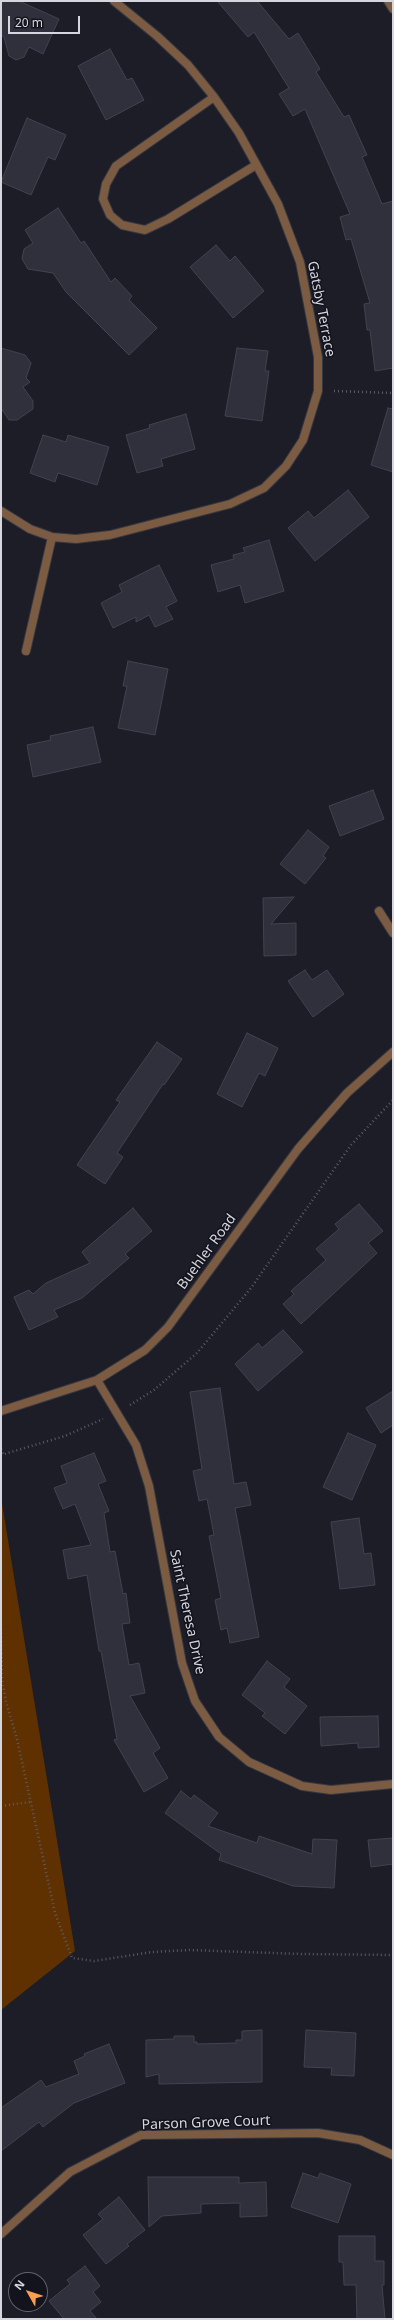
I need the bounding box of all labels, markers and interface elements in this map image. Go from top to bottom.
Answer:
scale bar [10,8,82,34]
text: 20 m [15,14,43,31]
street label: Gatsby Terrace [303,260,339,358]
street label: Buehler Road [174,1211,240,1293]
street label: Saint Theresa Drive [166,1548,208,1676]
street label: Parson Grove Court [141,2112,271,2134]
north arrow [8,2272,48,2312]
text: N [10,2277,28,2293]

